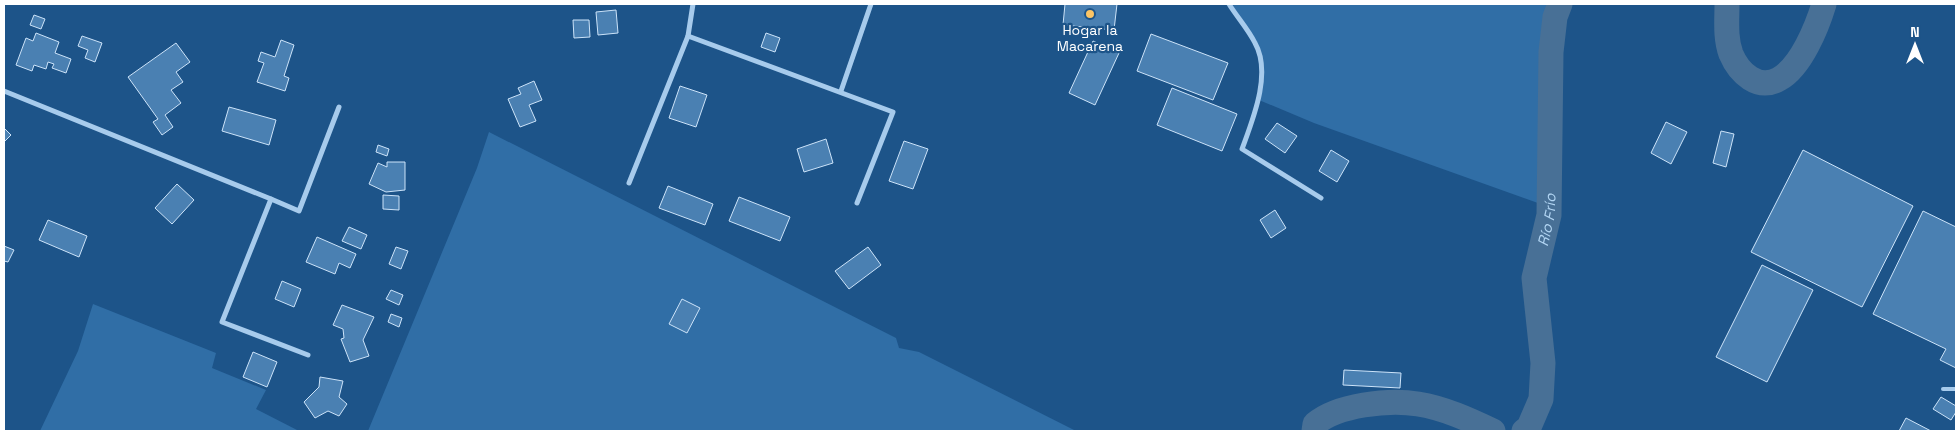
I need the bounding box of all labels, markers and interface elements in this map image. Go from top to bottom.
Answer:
marker: Hogar la Macarena [1084,8,1096,20]
north arrow [1890,20,1940,70]
place label: Hogar la Macarena [1057,21,1123,55]
text: N [1910,23,1920,41]
water label: Río Frío [1532,193,1560,248]

